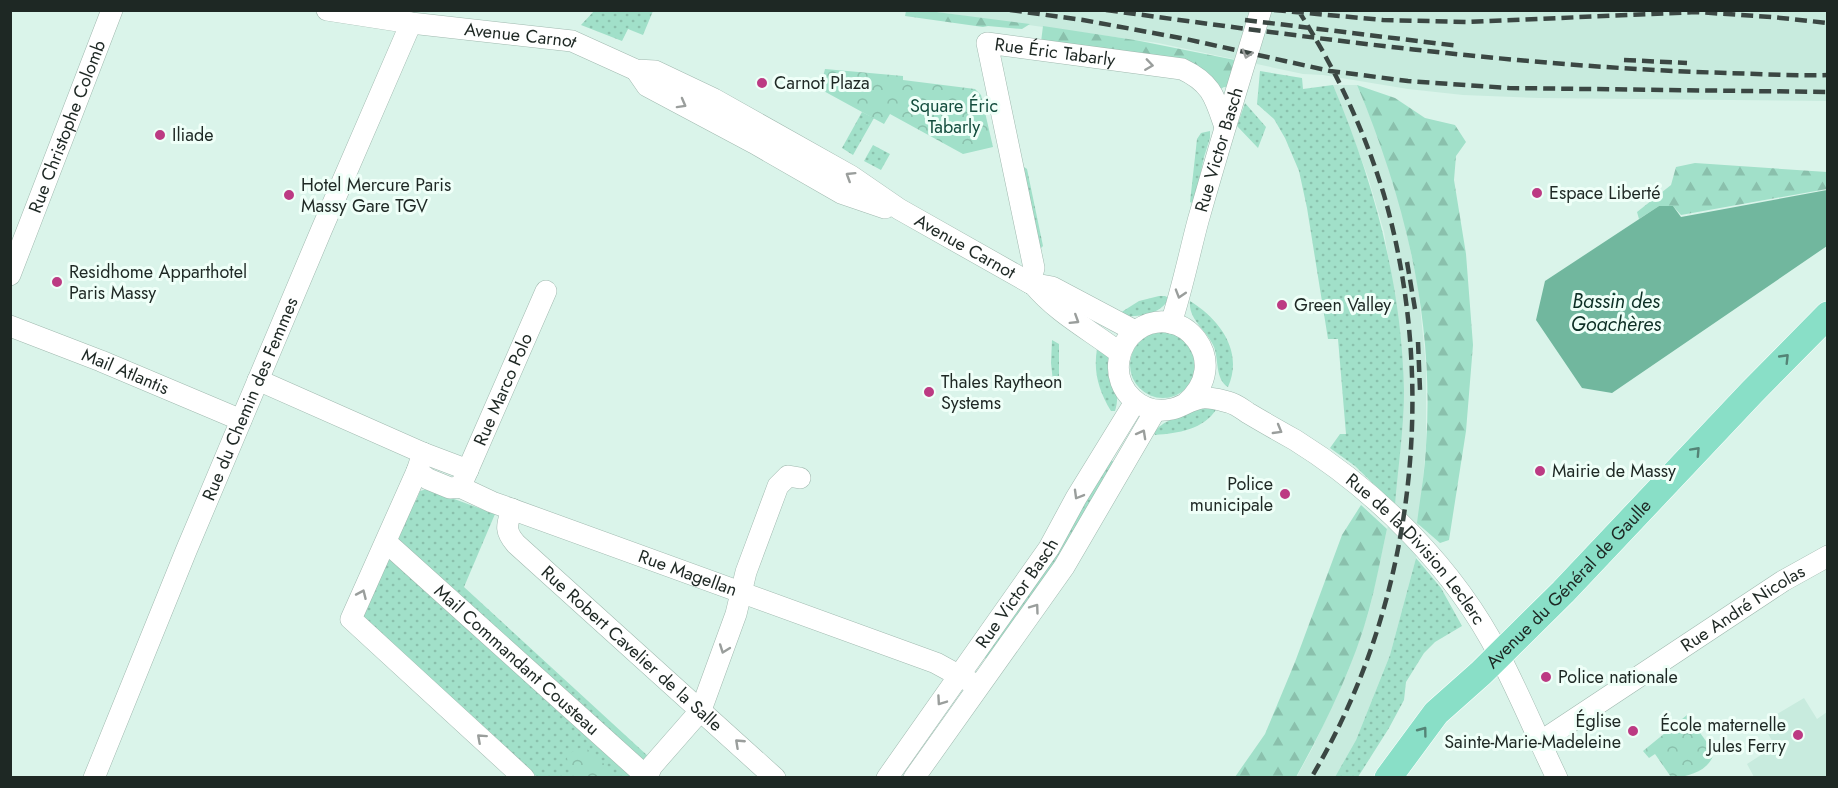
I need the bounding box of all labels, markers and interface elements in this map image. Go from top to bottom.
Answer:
street label: Avenue Carnot [463,16,582,55]
street label: Rue Éric Tabarly [993,31,1117,73]
street label: Rue Christophe Colomb [22,36,112,217]
one-way arrow [1242,48,1254,59]
one-way arrow [1145,58,1154,71]
place label: Carnot Plaza [774,70,870,96]
marker: Carnot Plaza [755,76,769,90]
street label: Rue Victor Basch [1188,84,1250,215]
park label: Square Éric Tabarly [910,93,998,140]
one-way arrow [676,97,686,108]
place label: Iliade [172,122,213,148]
marker: Iliade [153,128,167,142]
place label: Hotel Mercure Paris Massy Gare TGV [301,172,451,219]
one-way arrow [846,172,856,184]
place label: Espace Liberté [1549,180,1660,206]
marker: Espace Liberté [1530,186,1544,200]
marker: Hotel Mercure Paris Massy Gare TGV [282,188,296,202]
street label: Avenue Carnot [910,207,1021,286]
place label: Residhome Apparthotel Paris Massy [69,259,247,306]
marker: Residhome Apparthotel Paris Massy [50,275,64,289]
water label: Bassin des Goachères [1571,287,1661,339]
one-way arrow [1175,288,1187,299]
place label: Green Valley [1294,292,1391,318]
street label: Rue du Chemin des Femmes [196,293,305,505]
marker: Green Valley [1275,298,1289,312]
one-way arrow [1069,313,1079,325]
street label: Rue Marco Polo [467,329,539,450]
street label: Mail Atlantis [78,342,173,401]
one-way arrow [1778,354,1789,365]
place label: Thales Raytheon Systems [941,369,1062,416]
marker: Thales Raytheon Systems [922,385,936,399]
one-way arrow [1272,423,1282,435]
one-way arrow [1135,429,1146,440]
one-way arrow [1689,448,1700,458]
place label: Mairie de Massy [1552,458,1676,484]
marker: Mairie de Massy [1533,464,1547,478]
street label: Rue de la Division Leclerc [1340,467,1492,630]
place label: Police municipale [1190,471,1273,518]
marker: Police municipale [1278,487,1292,501]
one-way arrow [1074,489,1086,499]
street label: Avenue du Général de Gaulle [1480,493,1657,674]
street label: Rue Victor Basch [969,534,1065,654]
street label: Rue Magellan [635,543,741,603]
street label: Rue André Nicolas [1676,558,1810,658]
street label: Rue Robert Cavelier de la Salle [535,560,728,738]
street label: Mail Commandant Cousteau [428,578,605,741]
one-way arrow [355,589,367,600]
one-way arrow [1028,604,1039,615]
one-way arrow [718,643,731,654]
place label: Police nationale [1558,664,1678,690]
marker: Police nationale [1539,670,1553,684]
one-way arrow [937,694,948,705]
place label: Église Sainte-Marie-Madeleine [1444,708,1621,755]
place label: École maternelle Jules Ferry [1660,712,1786,759]
marker: Église Sainte-Marie-Madeleine [1626,724,1640,738]
one-way arrow [1415,726,1426,737]
marker: École maternelle Jules Ferry [1791,728,1805,742]
one-way arrow [477,734,488,745]
one-way arrow [735,740,746,751]

